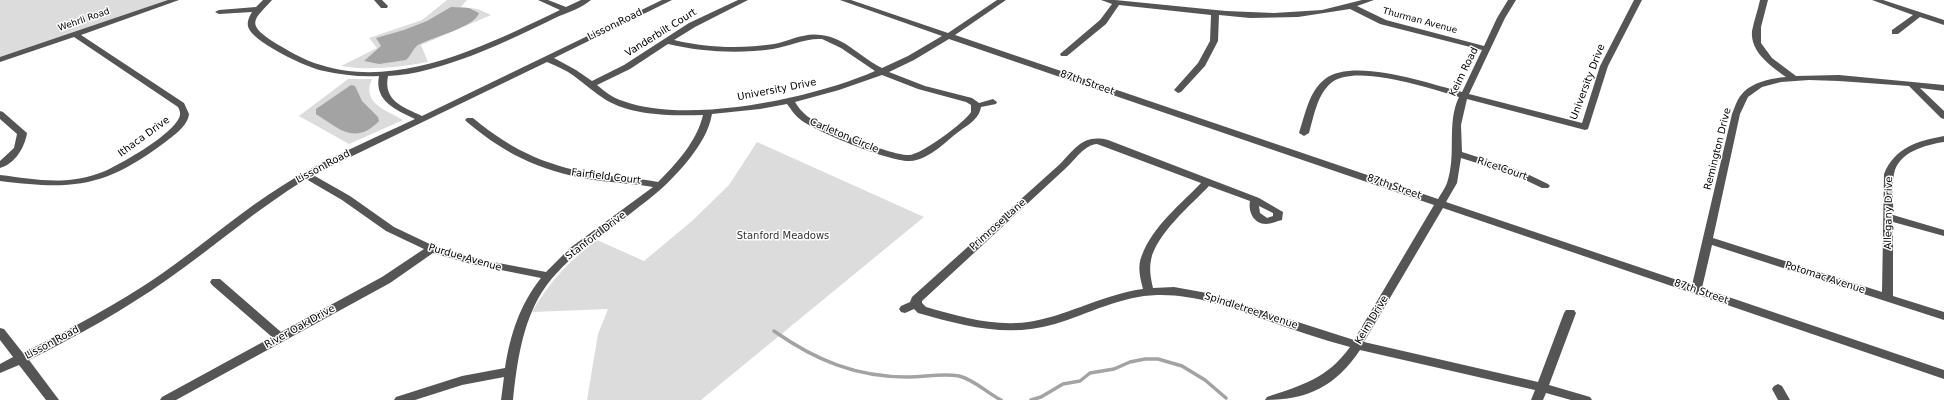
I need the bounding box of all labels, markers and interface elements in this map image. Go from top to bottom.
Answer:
street label: Wehrli Road [57,6,111,34]
street label: Vanderbilt Court [623,6,699,60]
street label: Thurman Avenue [1382,6,1458,36]
street label: Lisson Road [586,7,644,43]
street label: University Drive [1568,42,1608,122]
street label: Keim Road [1447,46,1481,98]
street label: 87th Street [1058,68,1116,98]
street label: University Drive [736,76,818,104]
street label: Remington Drive [1702,107,1734,191]
street label: Ithaca Drive [116,114,172,160]
street label: Carleton Circle [808,116,880,156]
street label: Lisson Road [294,148,352,186]
street label: Rice Court [1475,155,1529,183]
street label: Fairfield Court [570,167,642,187]
street label: 87th Street [1365,172,1423,202]
street label: Allegany Drive [1882,176,1896,250]
street label: Primrose Lane [968,197,1028,253]
street label: Stanford Drive [563,209,629,263]
park label: Stanford Meadows [737,230,829,242]
street label: Purdue Avenue [427,242,503,274]
street label: Potomac Avenue [1783,259,1867,297]
street label: 87th Street [1672,277,1730,307]
street label: Spindletree Avenue [1203,290,1299,332]
street label: Keim Drive [1353,294,1391,346]
street label: River Oak Drive [263,303,337,351]
street label: Lisson Road [23,324,81,362]

